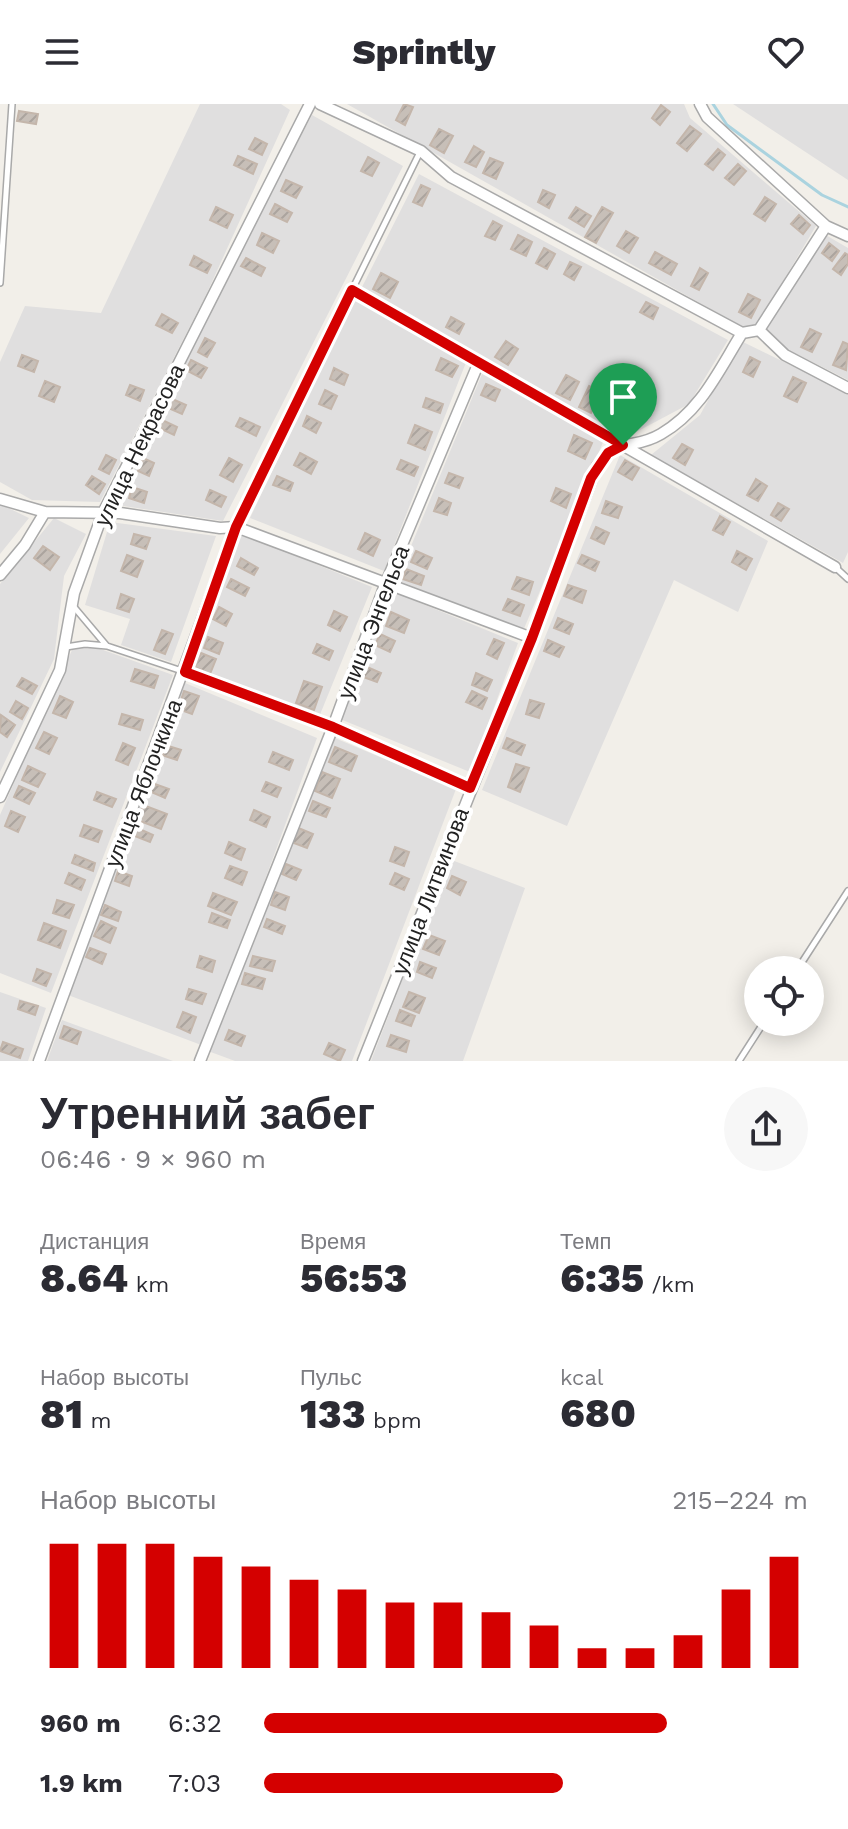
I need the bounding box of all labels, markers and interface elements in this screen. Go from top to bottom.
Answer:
icon: menu [40,30,84,74]
icon: heart [764,30,808,74]
text: Sprintly [353,31,495,73]
street label: улица Некрасова [89,359,190,530]
pin [589,363,657,445]
icon: arrive [601,375,645,419]
street label: улица Энгельса [333,541,415,703]
street label: улица Яблочкина [100,695,187,871]
street label: улица Литвинова [387,803,474,978]
map controls [744,956,824,1036]
button: locate [744,956,824,1036]
button: share [724,1087,808,1171]
text: Утренний забег [40,1088,375,1140]
text: 06:46 · 9 × 960 m [40,1144,266,1174]
text: Дистанция [40,1229,149,1254]
text: Время [300,1229,366,1254]
text: Темп [560,1229,611,1254]
text: 8.64 [40,1255,128,1302]
text: 56:53 [300,1255,407,1302]
text: 6:35 [560,1255,644,1302]
text: km [128,1272,169,1297]
text: /km [644,1272,695,1297]
text: Набор высоты [40,1365,189,1390]
text: Пульс [300,1365,362,1390]
text: kcal [560,1365,604,1390]
text: 680 [560,1390,636,1437]
text: 81 [40,1391,83,1438]
text: 133 [300,1391,366,1438]
text: m [83,1408,112,1433]
text: bpm [366,1408,422,1433]
text: Набор высоты [40,1485,216,1515]
text: 215–224 m [672,1485,808,1515]
text: 960 m [40,1708,121,1738]
text: 6:32 [168,1708,222,1738]
text: 1.9 km [40,1768,123,1798]
text: 7:03 [168,1768,221,1798]

